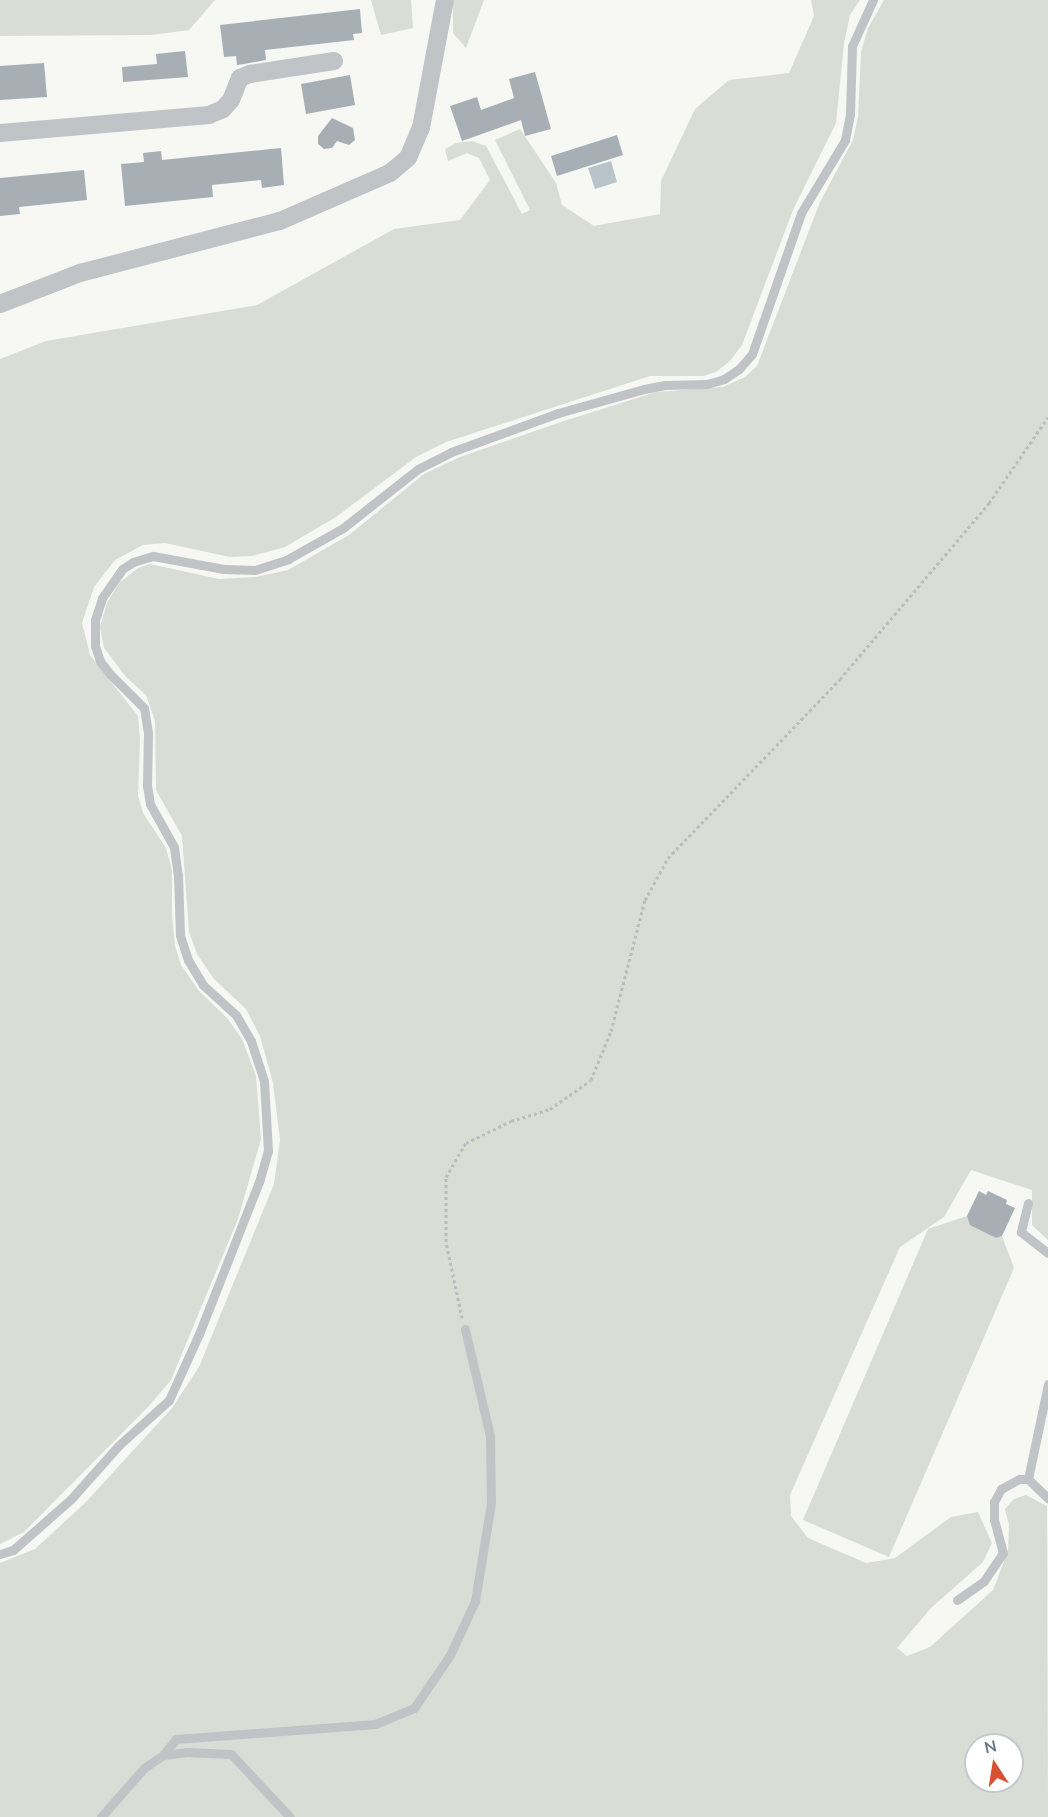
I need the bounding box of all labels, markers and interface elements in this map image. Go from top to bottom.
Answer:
north arrow [964,1733,1024,1793]
text: N [983,1735,999,1759]

